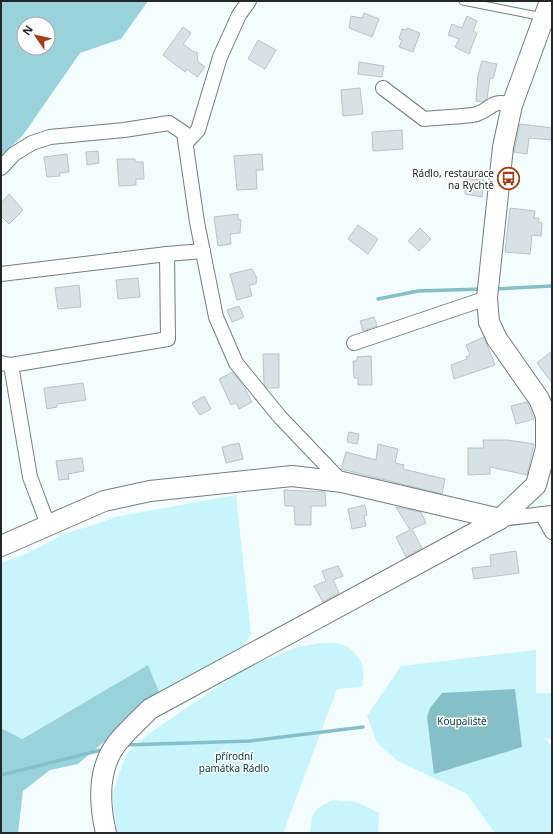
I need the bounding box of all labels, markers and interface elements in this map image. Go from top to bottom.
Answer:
north arrow [16,16,56,56]
text: N [19,22,36,38]
place label: Rádlo, restaurace na Rychtě [412,166,494,192]
bus stop icon: Rádlo, restaurace na Rychtě [496,166,522,192]
park label: Koupaliště [437,714,487,728]
park label: přírodní památka Rádlo [199,749,269,775]

